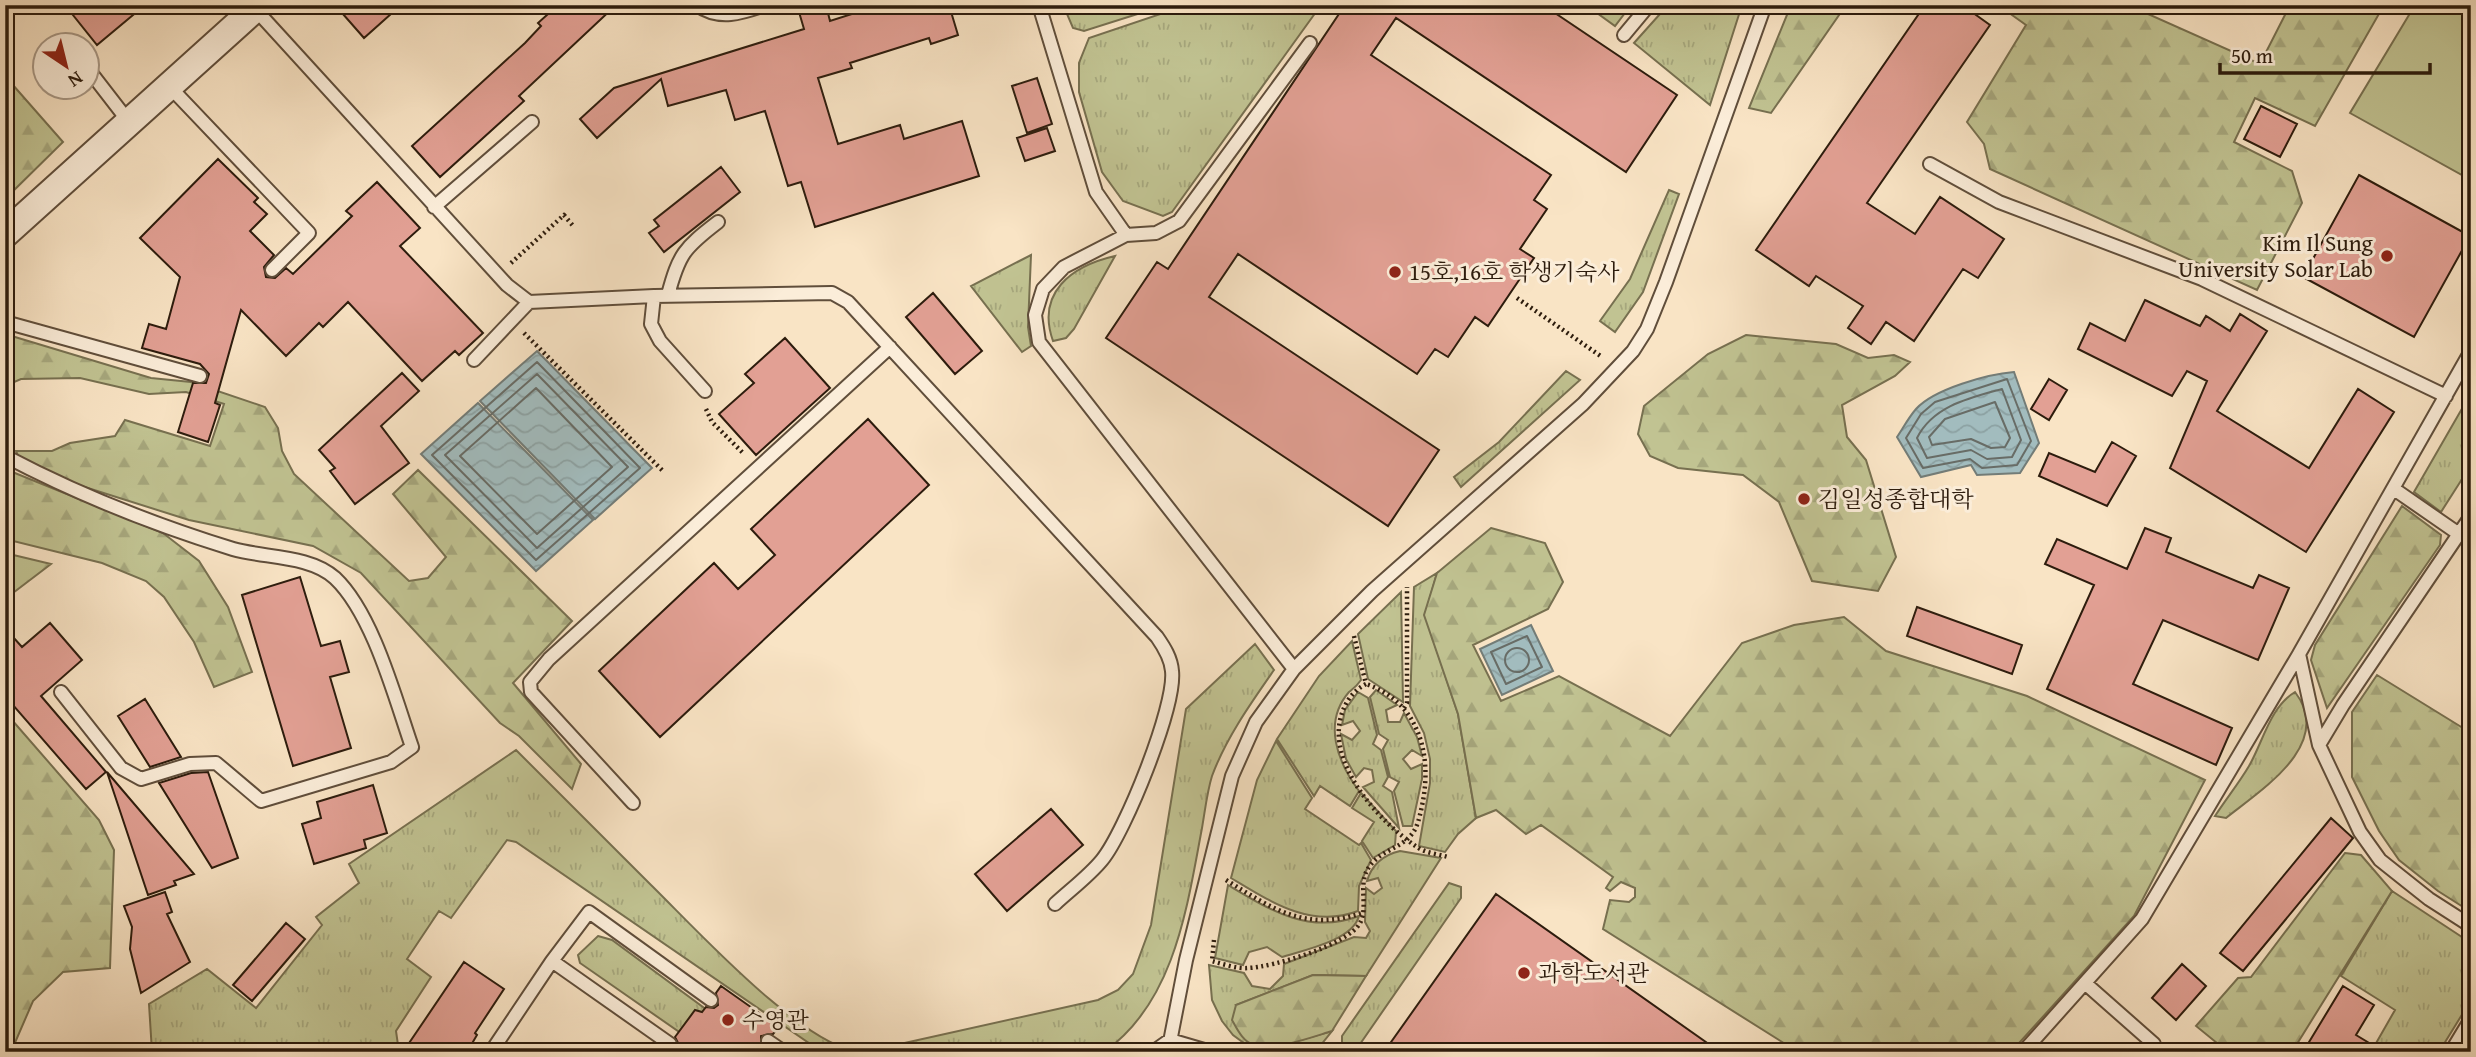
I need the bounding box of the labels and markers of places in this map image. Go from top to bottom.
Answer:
place label: Kim Il Sung University Solar Lab [2178,226,2374,285]
marker: Kim Il Sung University Solar Lab [2379,248,2395,264]
place label: 15호,16호 학생기숙사 [1409,255,1620,288]
marker: 15호,16호 학생기숙사 [1387,264,1403,280]
place label: 김일성종합대학 [1818,482,1974,515]
marker: 김일성종합대학 [1796,491,1812,507]
place label: 과학도서관 [1538,956,1650,989]
marker: 과학도서관 [1516,965,1532,981]
place label: 수영관 [742,1003,809,1036]
marker: 수영관 [720,1012,736,1028]

